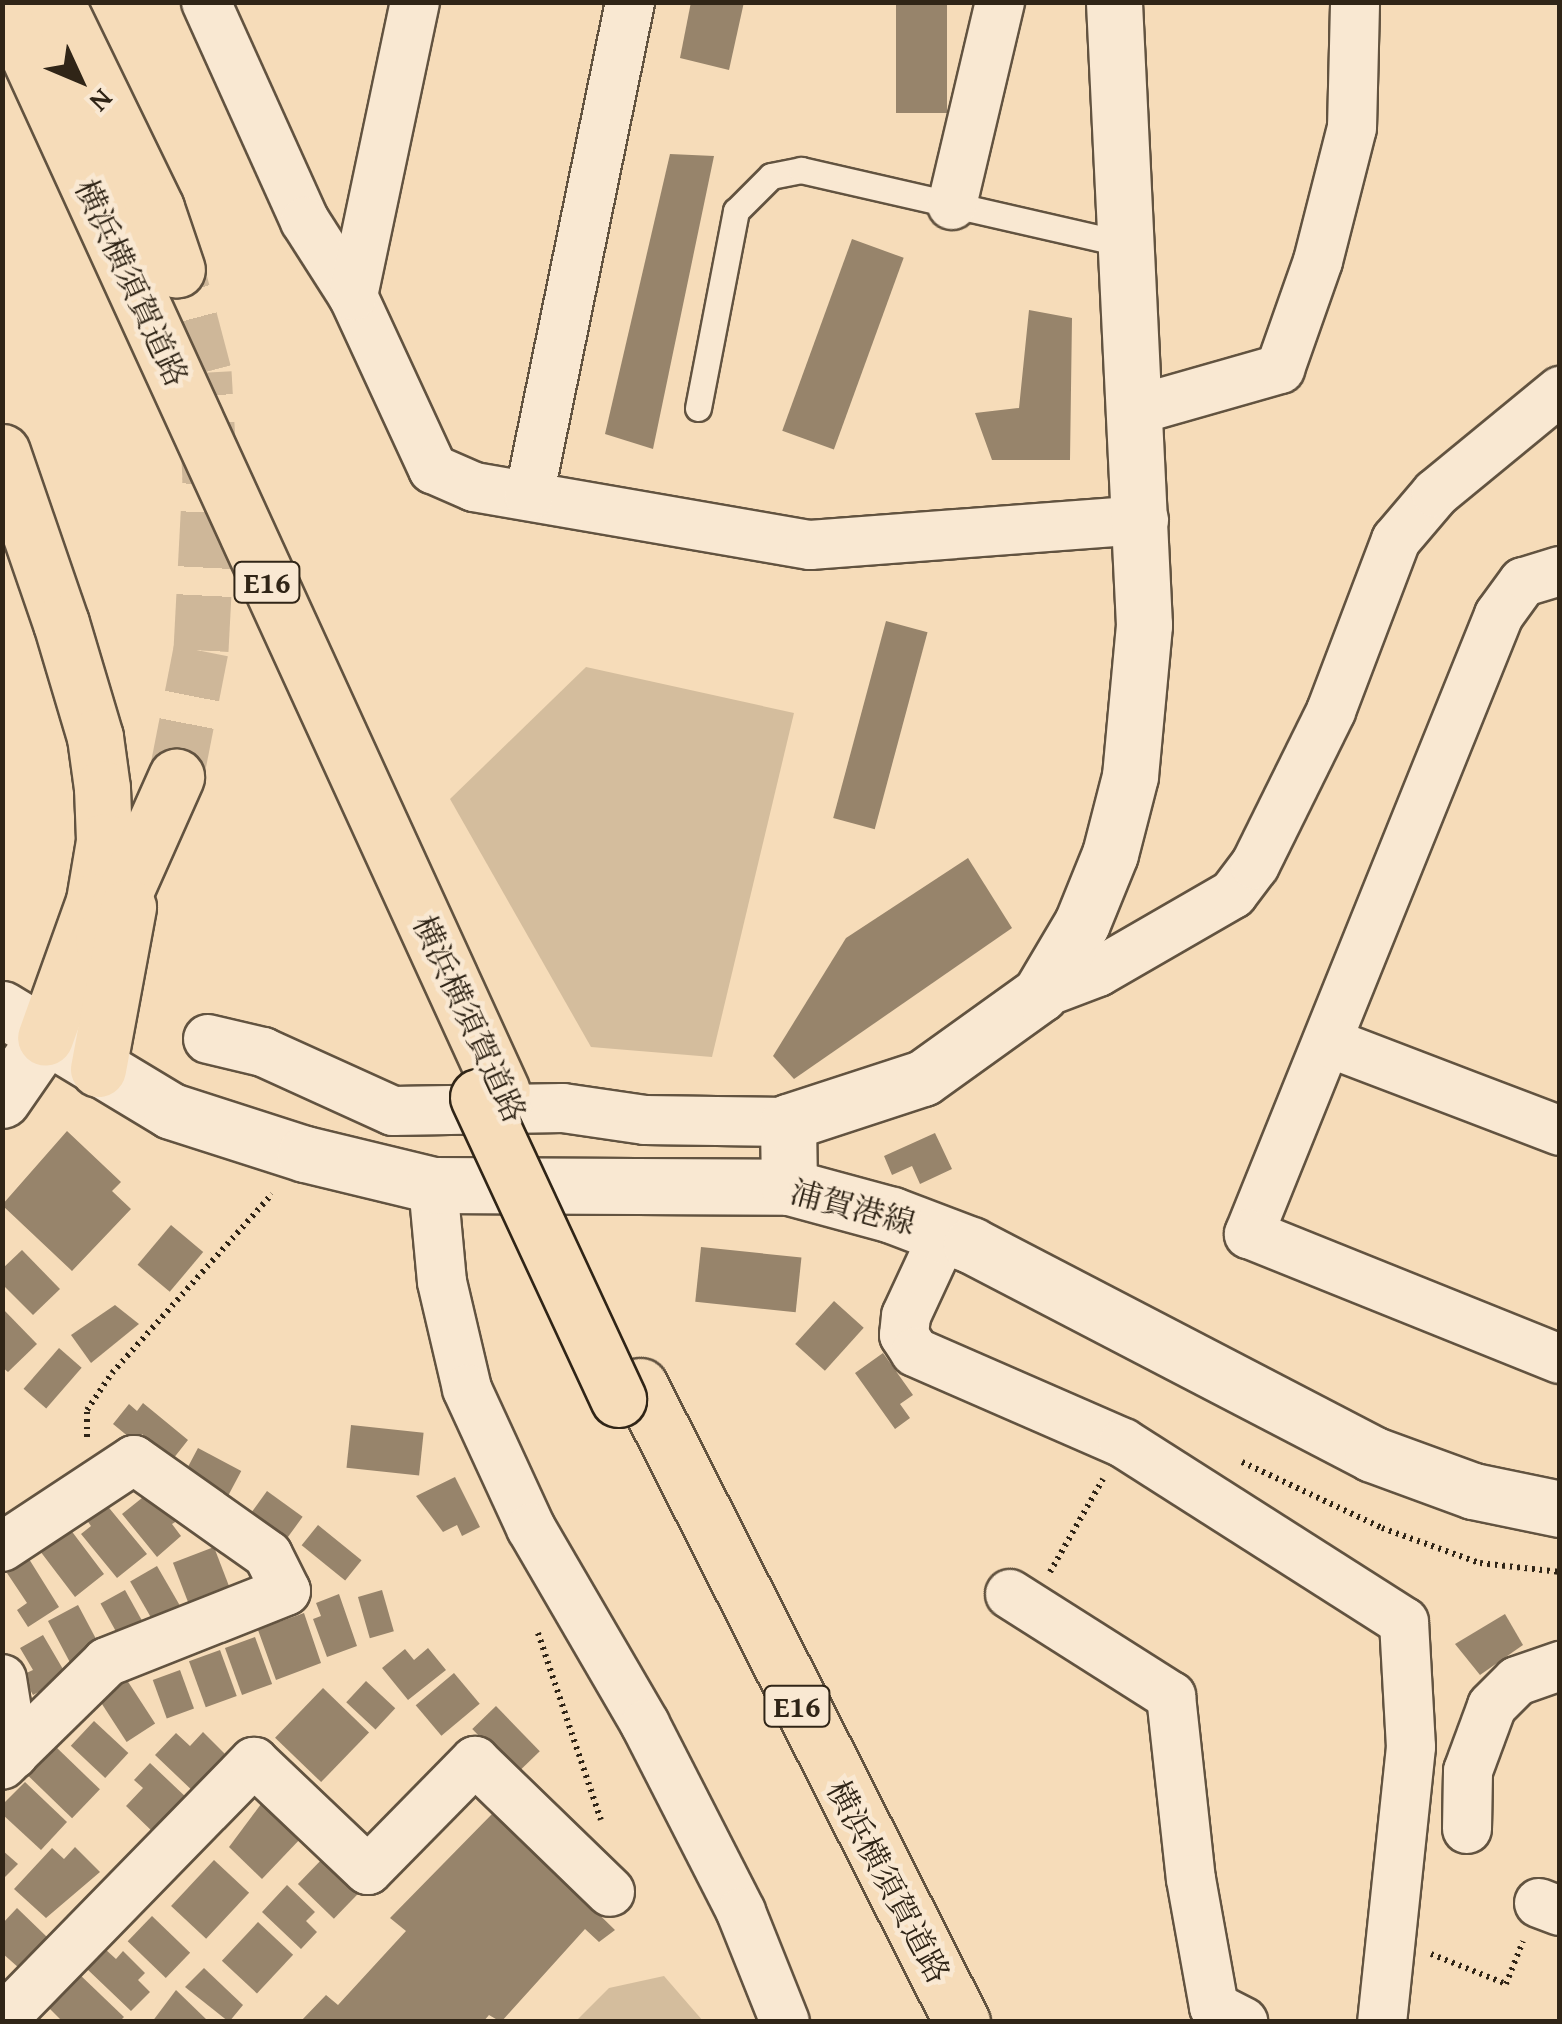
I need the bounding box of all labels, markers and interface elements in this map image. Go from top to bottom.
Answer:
north arrow [30,30,130,130]
text: N [81,80,123,122]
street label: 横浜横須賀道路 [66,173,196,393]
road number: E16 [232,557,302,607]
street label: 横浜横須賀道路 [404,909,534,1129]
street label: 浦賀港線 [786,1173,920,1243]
road number: E16 [762,1681,832,1731]
street label: 横浜横須賀道路 [818,1774,958,1990]

